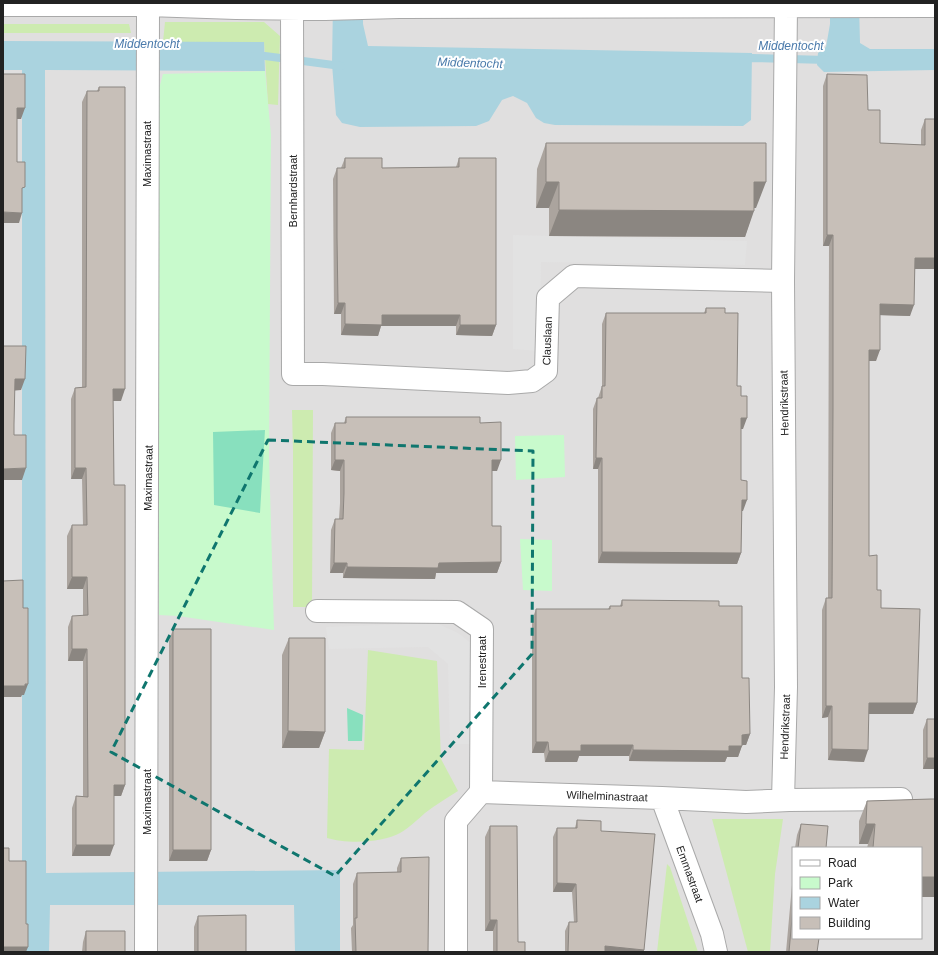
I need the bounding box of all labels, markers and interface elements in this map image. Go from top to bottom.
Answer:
water label: Middentocht [114,37,180,51]
water label: Middentocht [758,39,824,53]
water label: Middentocht [437,55,504,71]
street label: Maximastraat [141,121,153,187]
street label: Bernhardstraat [287,155,299,227]
street label: Clauslaan [540,316,554,366]
street label: Hendrikstraat [777,370,791,436]
street label: Maximastraat [141,445,155,511]
street label: Irenestraat [476,636,488,688]
street label: Hendrikstraat [778,694,792,760]
street label: Maximastraat [141,769,153,835]
street label: Wilhelminastraat [566,789,648,803]
street label: Emmastraat [674,844,706,904]
legend [792,847,922,939]
text: Road [828,856,857,870]
text: Park [828,876,854,890]
text: Water [828,896,860,910]
text: Building [828,916,871,930]

